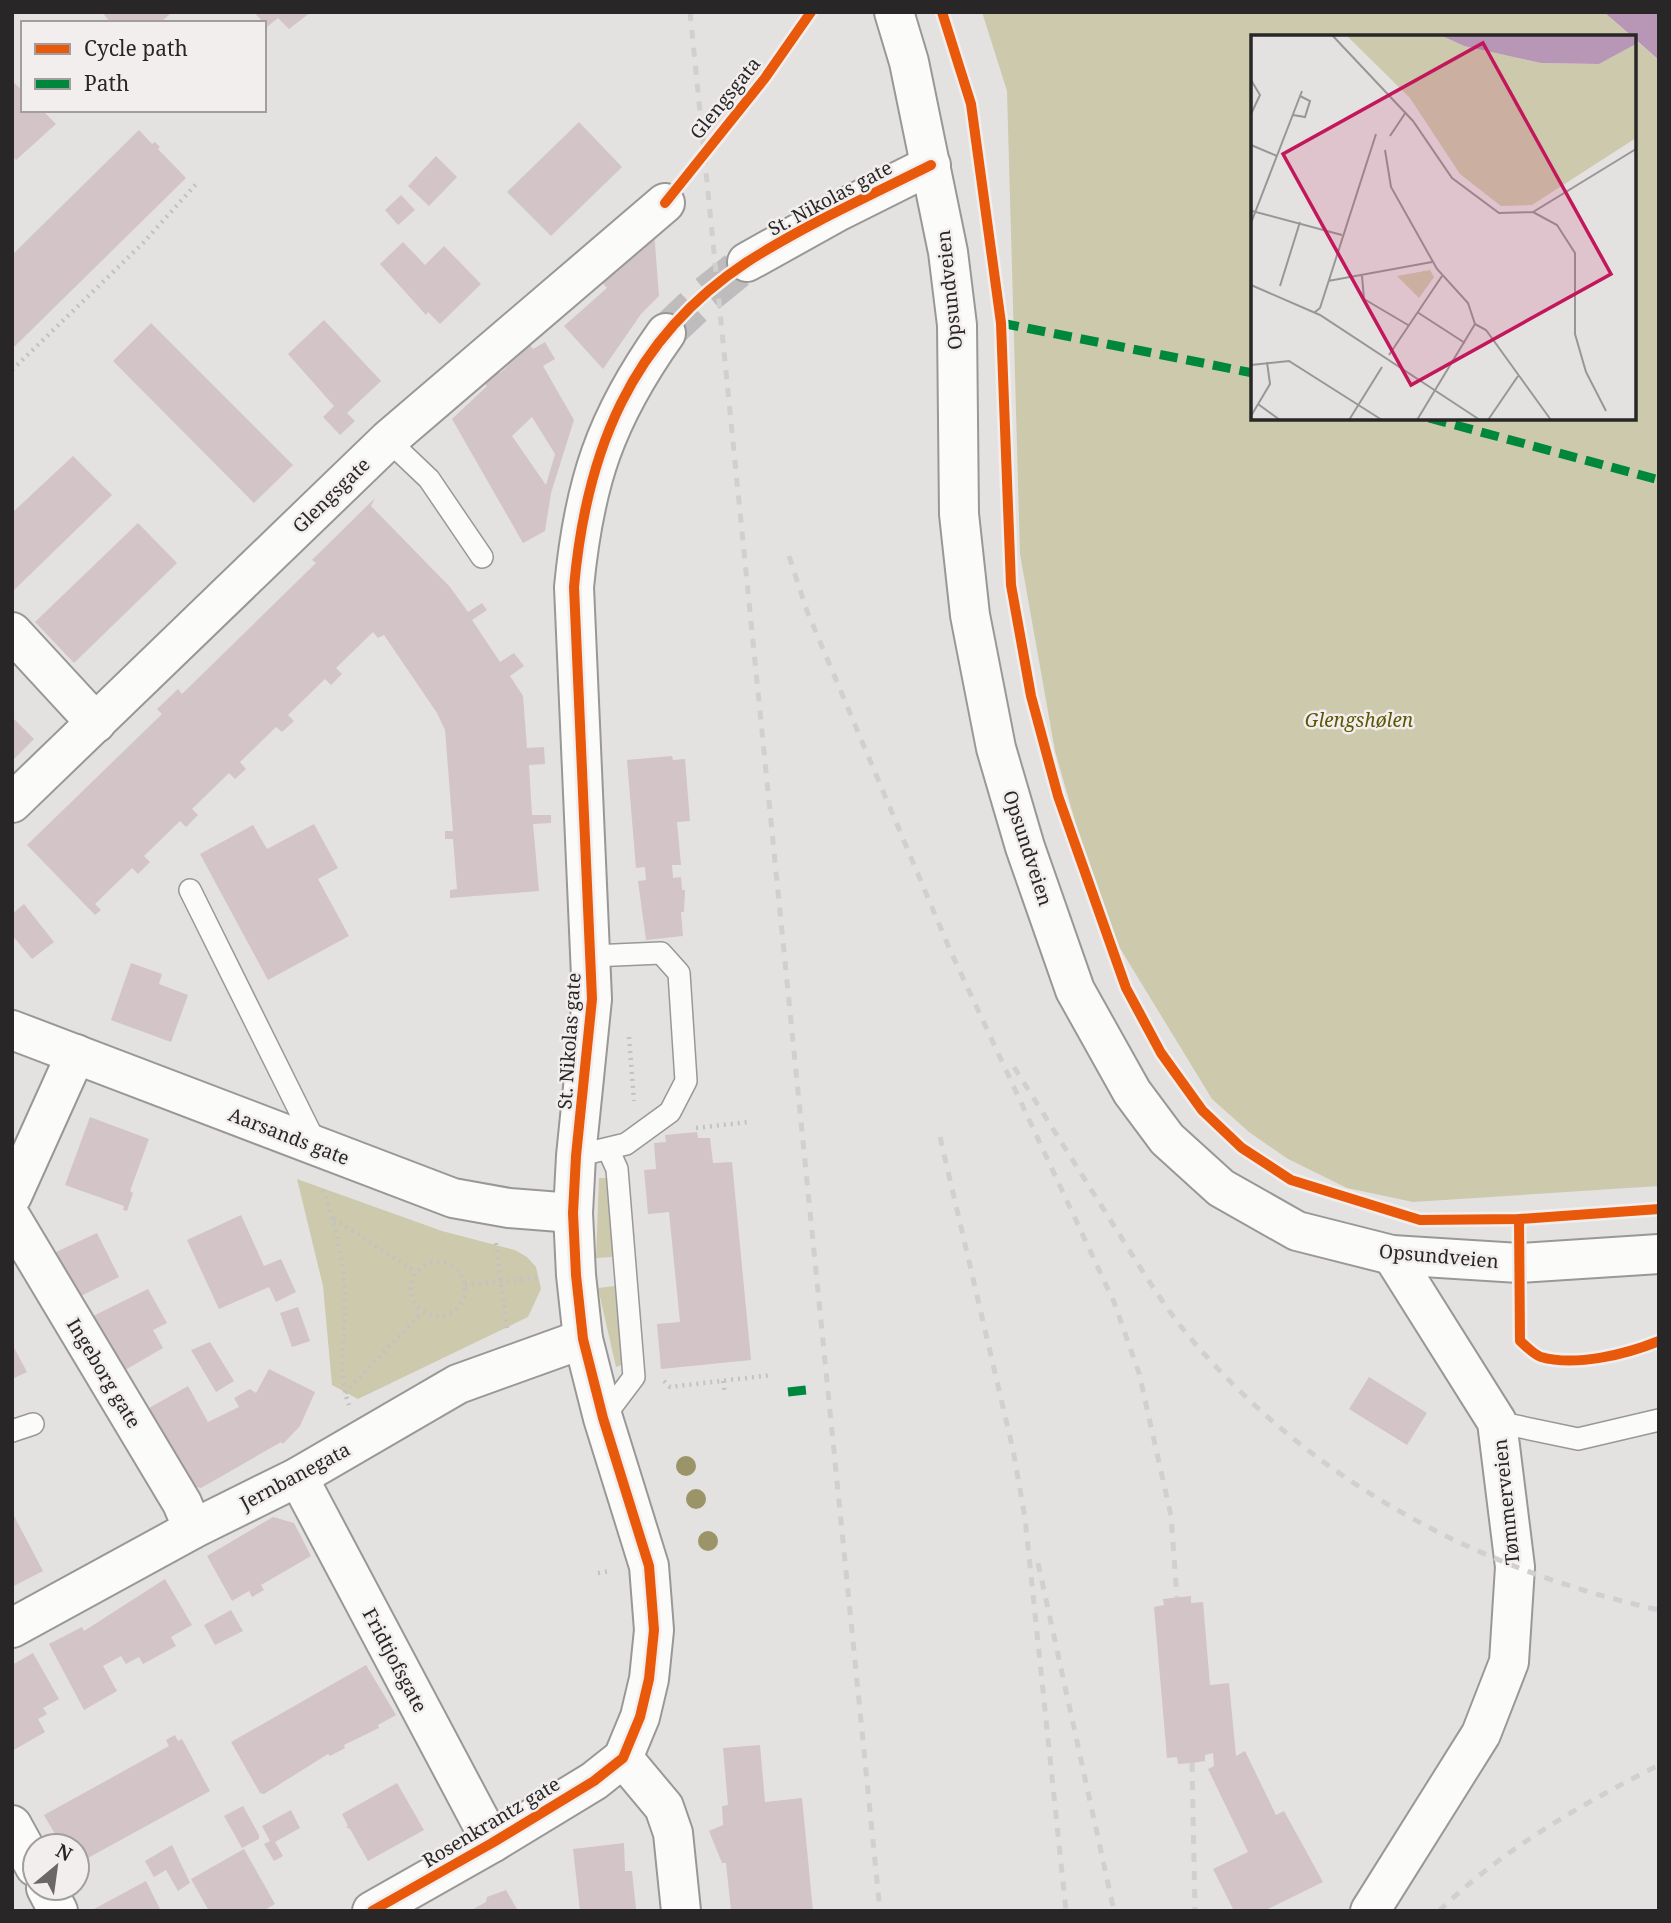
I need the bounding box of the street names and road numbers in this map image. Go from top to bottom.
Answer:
street label: Glengsgata [684,51,766,145]
street label: St. Nikolas gate [763,154,897,242]
street label: Opsundveien [930,229,968,351]
street label: Glengsgate [287,451,375,539]
street label: Opsundveien [997,787,1059,909]
street label: St. Nikolas gate [551,972,587,1110]
street label: Aarsands gate [225,1101,353,1171]
street label: Opsundveien [1378,1238,1500,1274]
street label: Ingeborg gate [61,1313,147,1433]
street label: Jernbanegata [234,1436,355,1516]
street label: Tømmerveien [1486,1438,1526,1566]
street label: Fridtjofsgate [357,1603,433,1717]
street label: Rosenkrantz gate [417,1771,565,1873]

